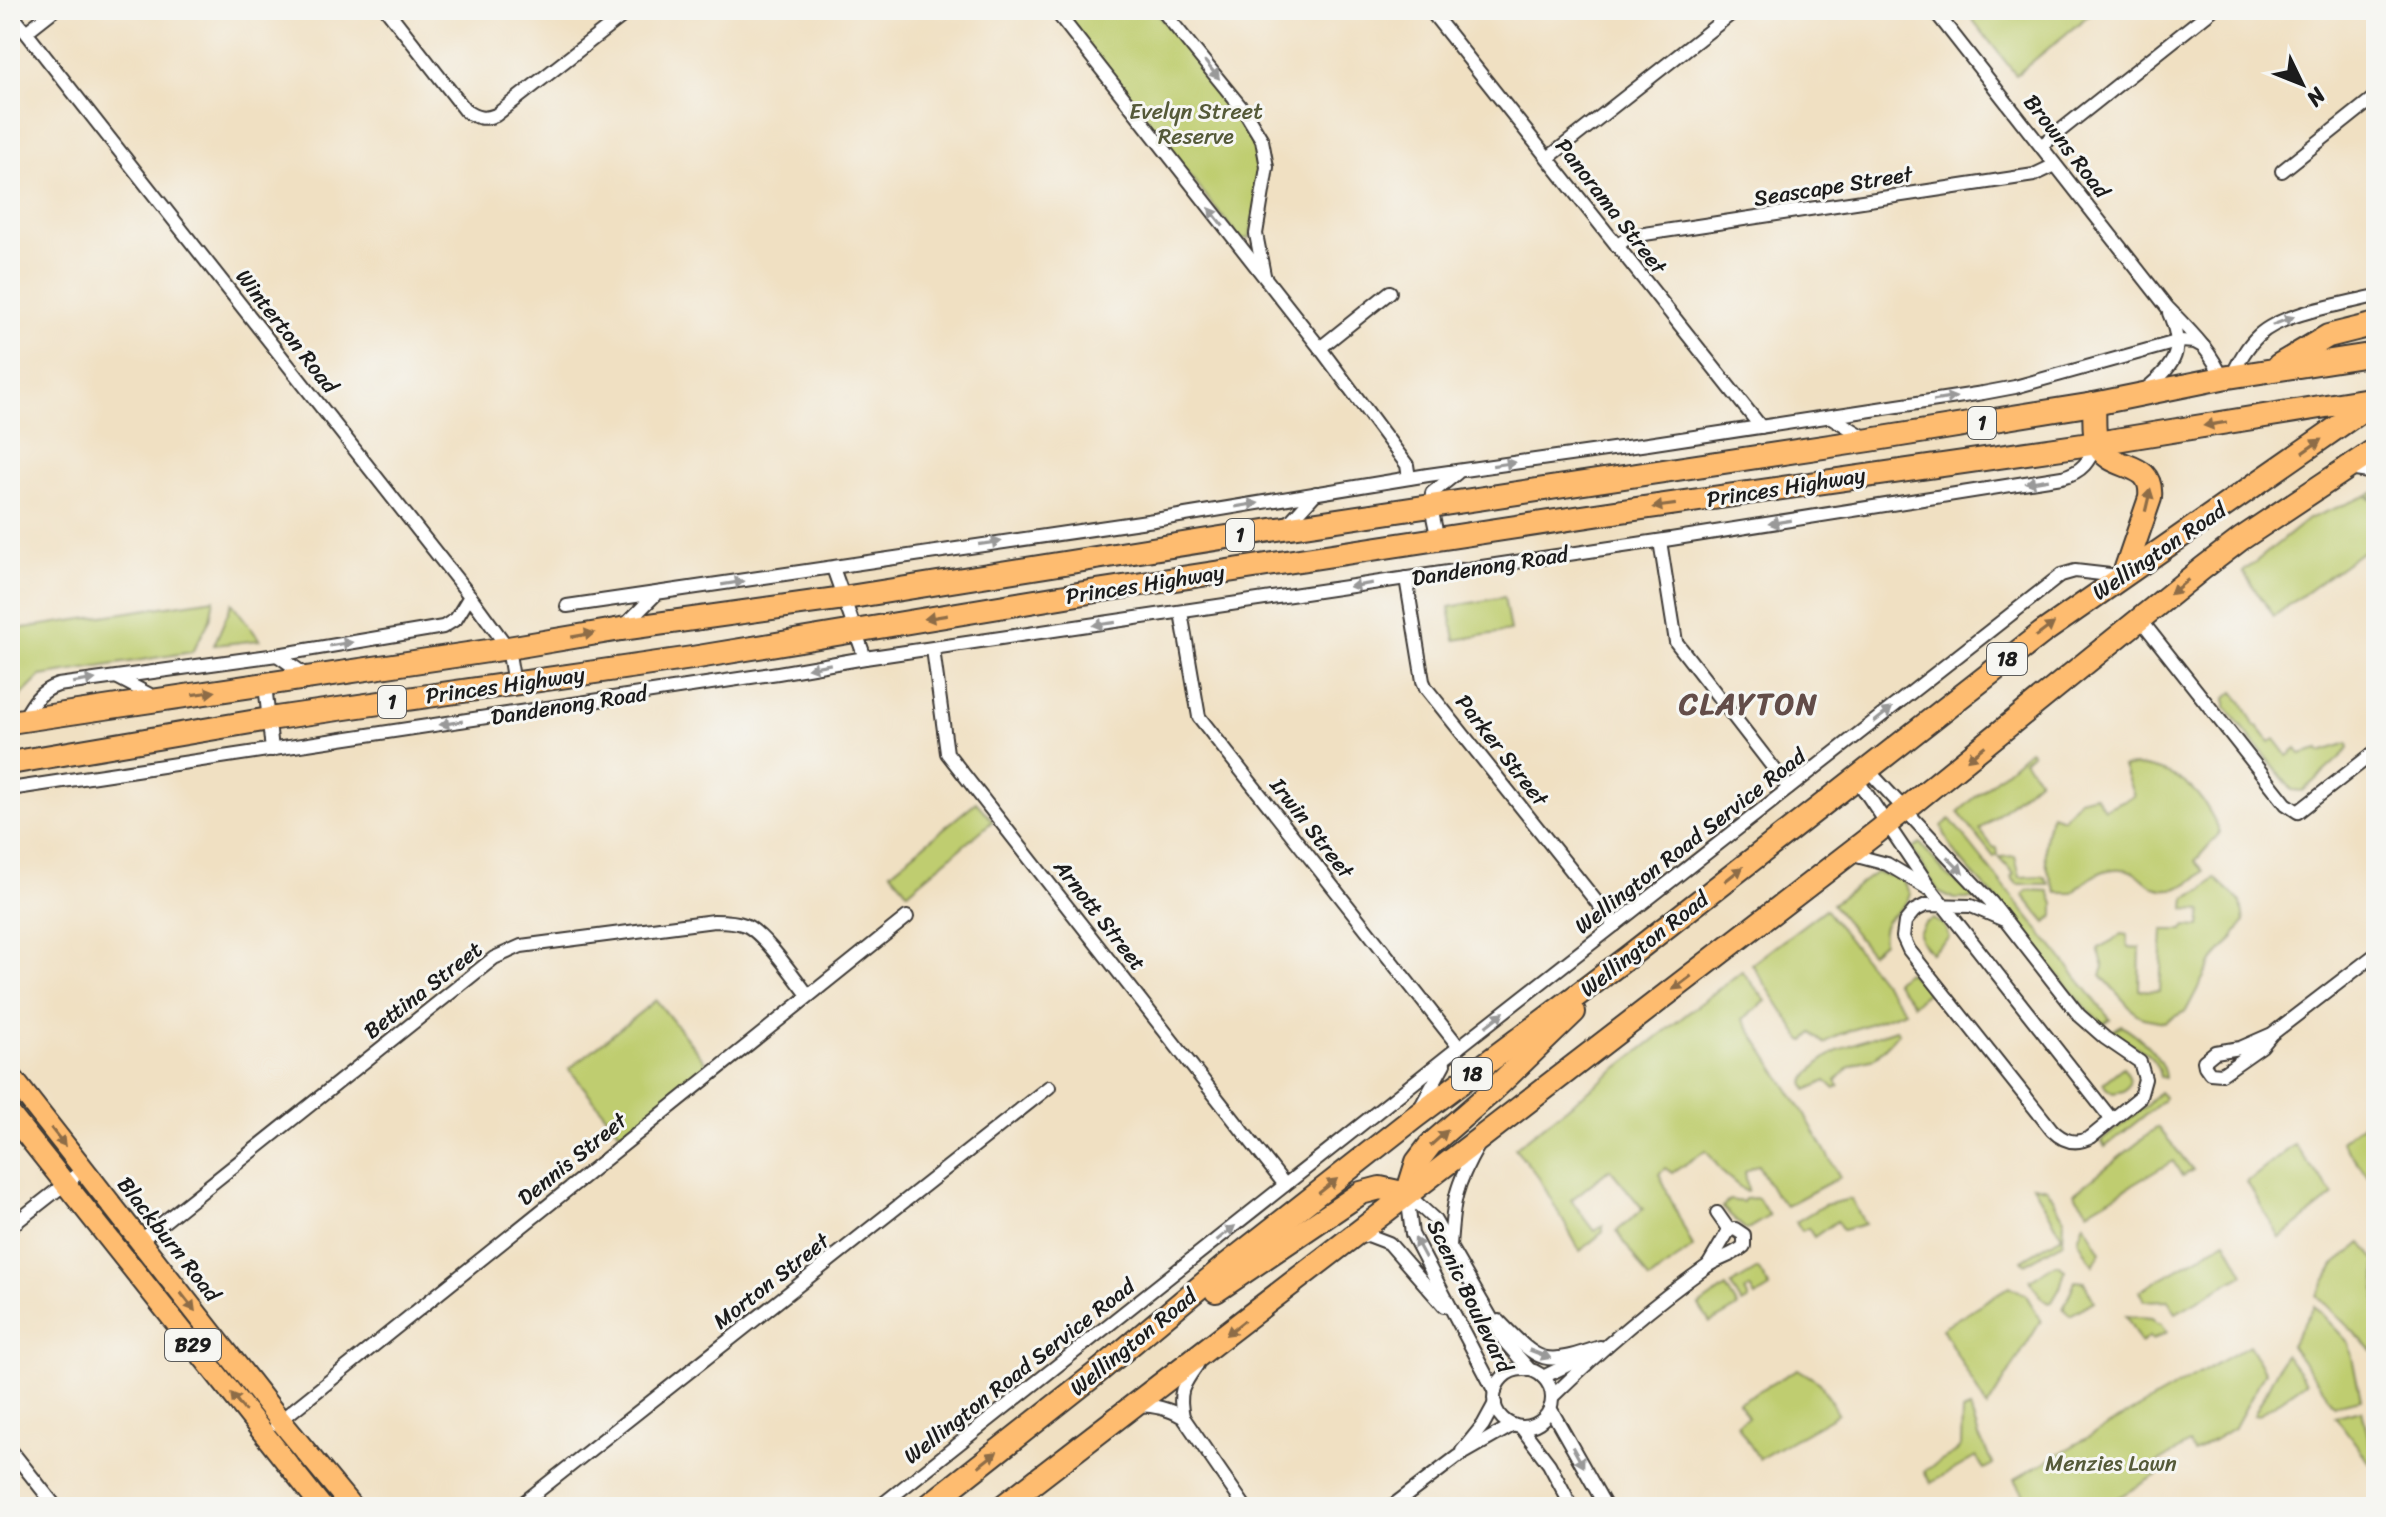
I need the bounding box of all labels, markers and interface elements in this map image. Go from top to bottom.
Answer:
north arrow [2262,44,2342,124]
one-way arrow [1203,60,1220,81]
text: N [2296,78,2336,117]
street label: Browns Road [2013,85,2121,208]
park label: Evelyn Street Reserve [1129,92,1263,156]
street label: Panorama Street [1545,129,1678,284]
street label: Seascape Street [1751,154,1916,218]
one-way arrow [1209,206,1225,227]
street label: Winterton Road [225,260,349,403]
one-way arrow [2271,314,2295,327]
one-way arrow [1933,392,1958,405]
road number: 1 [1968,407,1996,439]
one-way arrow [2202,418,2227,431]
one-way arrow [2301,439,2322,454]
street label: Princes Highway [1704,455,1869,519]
one-way arrow [1492,457,1517,470]
one-way arrow [2024,475,2049,488]
one-way arrow [2142,488,2155,513]
street label: Wellington Road [2084,491,2235,611]
one-way arrow [1235,498,1260,510]
one-way arrow [1651,500,1676,513]
one-way arrow [1767,516,1792,529]
road number: 1 [1226,519,1254,551]
street label: Dandenong Road [1409,534,1572,598]
one-way arrow [978,536,1003,549]
street label: Princes Highway [1063,552,1228,616]
one-way arrow [721,576,746,589]
one-way arrow [2169,578,2189,595]
one-way arrow [1348,579,1373,592]
one-way arrow [923,612,948,624]
one-way arrow [1091,618,1116,630]
one-way arrow [2035,622,2056,638]
one-way arrow [571,628,596,641]
one-way arrow [329,637,354,650]
road number: 18 [1987,643,2027,675]
street label: Princes Highway [423,654,588,715]
one-way arrow [806,660,831,673]
street label: Dandenong Road [488,673,651,737]
one-way arrow [72,674,97,687]
district label: CLAYTON [1678,677,1819,731]
street label: Parker Street [1445,685,1559,816]
one-way arrow [192,686,217,699]
road number: 1 [378,686,406,718]
one-way arrow [1873,707,1893,724]
one-way arrow [438,717,463,730]
street label: Wellington Road Service Road [1565,737,1816,944]
one-way arrow [1966,744,1986,760]
street label: Irwin Street [1259,768,1365,888]
street label: Arnott Street [1043,850,1157,980]
one-way arrow [1945,855,1964,874]
one-way arrow [1724,867,1744,883]
street label: Wellington Road [1571,880,1718,1007]
street label: Bettina Street [355,930,492,1049]
one-way arrow [1672,975,1692,991]
one-way arrow [1485,1011,1505,1027]
road number: 18 [1452,1058,1492,1090]
street label: Dennis Street [508,1102,637,1216]
one-way arrow [49,1126,66,1147]
one-way arrow [1429,1129,1449,1147]
street label: Blackburn Road [107,1167,232,1312]
one-way arrow [1318,1178,1338,1195]
street label: Scenic Boulevard [1416,1213,1525,1381]
street label: Morton Street [704,1222,839,1339]
one-way arrow [1216,1225,1236,1241]
one-way arrow [1413,1237,1427,1260]
street label: Wellington Road Service Road [894,1267,1145,1474]
street label: Wellington Road [1060,1277,1207,1406]
one-way arrow [180,1292,196,1312]
one-way arrow [1225,1319,1245,1335]
road number: B29 [165,1329,221,1361]
one-way arrow [1528,1348,1552,1361]
one-way arrow [231,1392,247,1412]
park label: Menzies Lawn [2045,1444,2177,1483]
one-way arrow [1571,1446,1585,1469]
one-way arrow [978,1451,998,1467]

